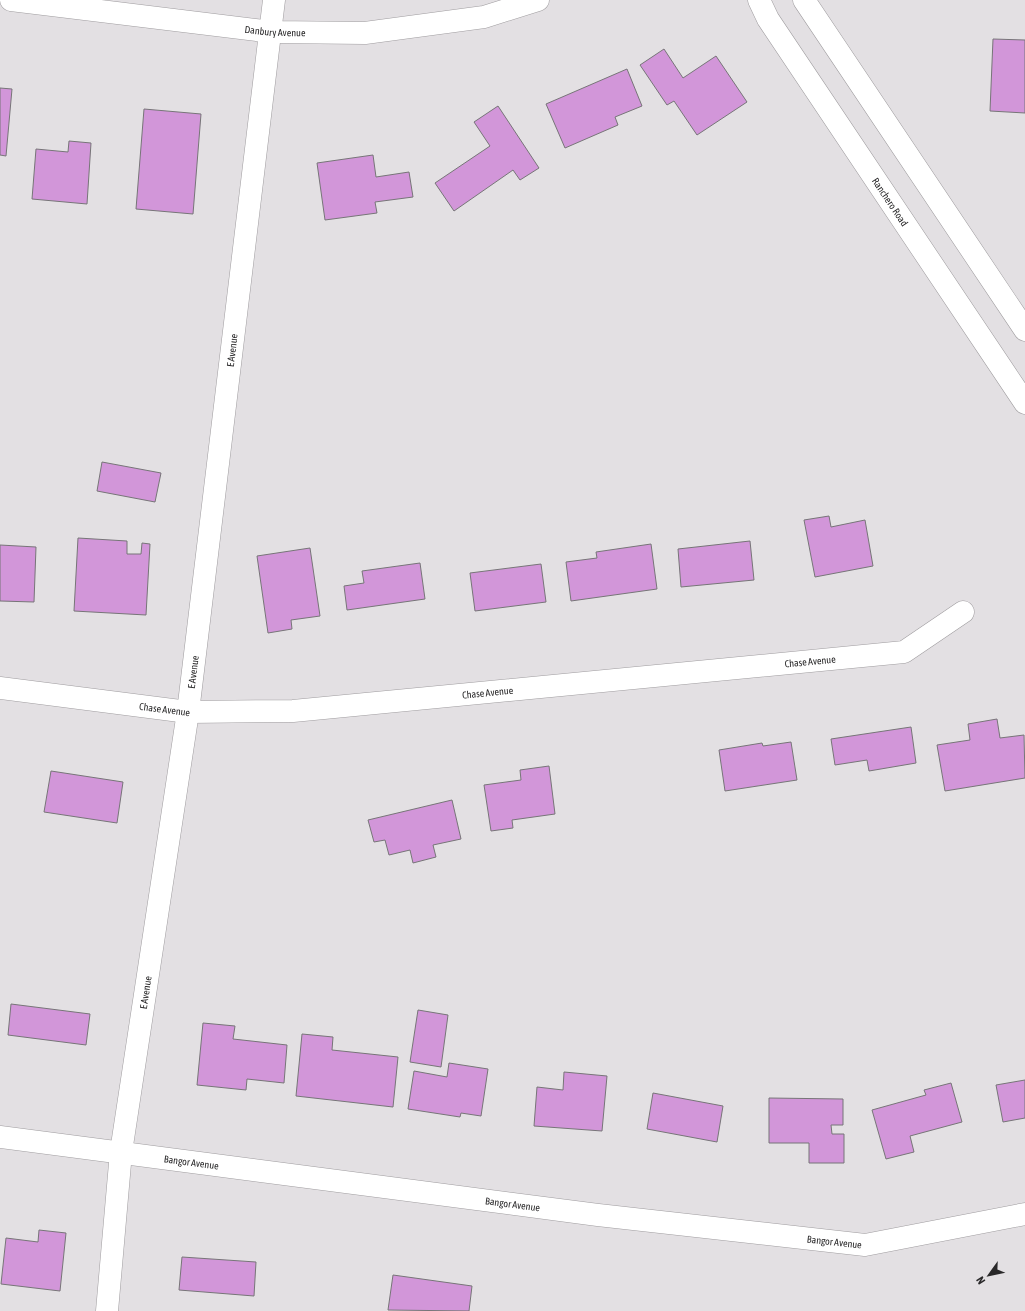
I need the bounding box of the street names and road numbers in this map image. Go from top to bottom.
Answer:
street label: Danbury Avenue [244,23,306,38]
street label: Ranchero Road [870,176,911,228]
street label: E Avenue [224,333,239,368]
street label: Chase Avenue [784,653,837,669]
street label: E Avenue [185,654,200,689]
street label: Chase Avenue [462,684,514,700]
street label: Chase Avenue [139,700,191,718]
street label: E Avenue [137,975,153,1010]
street label: Bangor Avenue [163,1153,220,1171]
street label: Bangor Avenue [485,1195,541,1213]
street label: Bangor Avenue [806,1233,863,1250]

